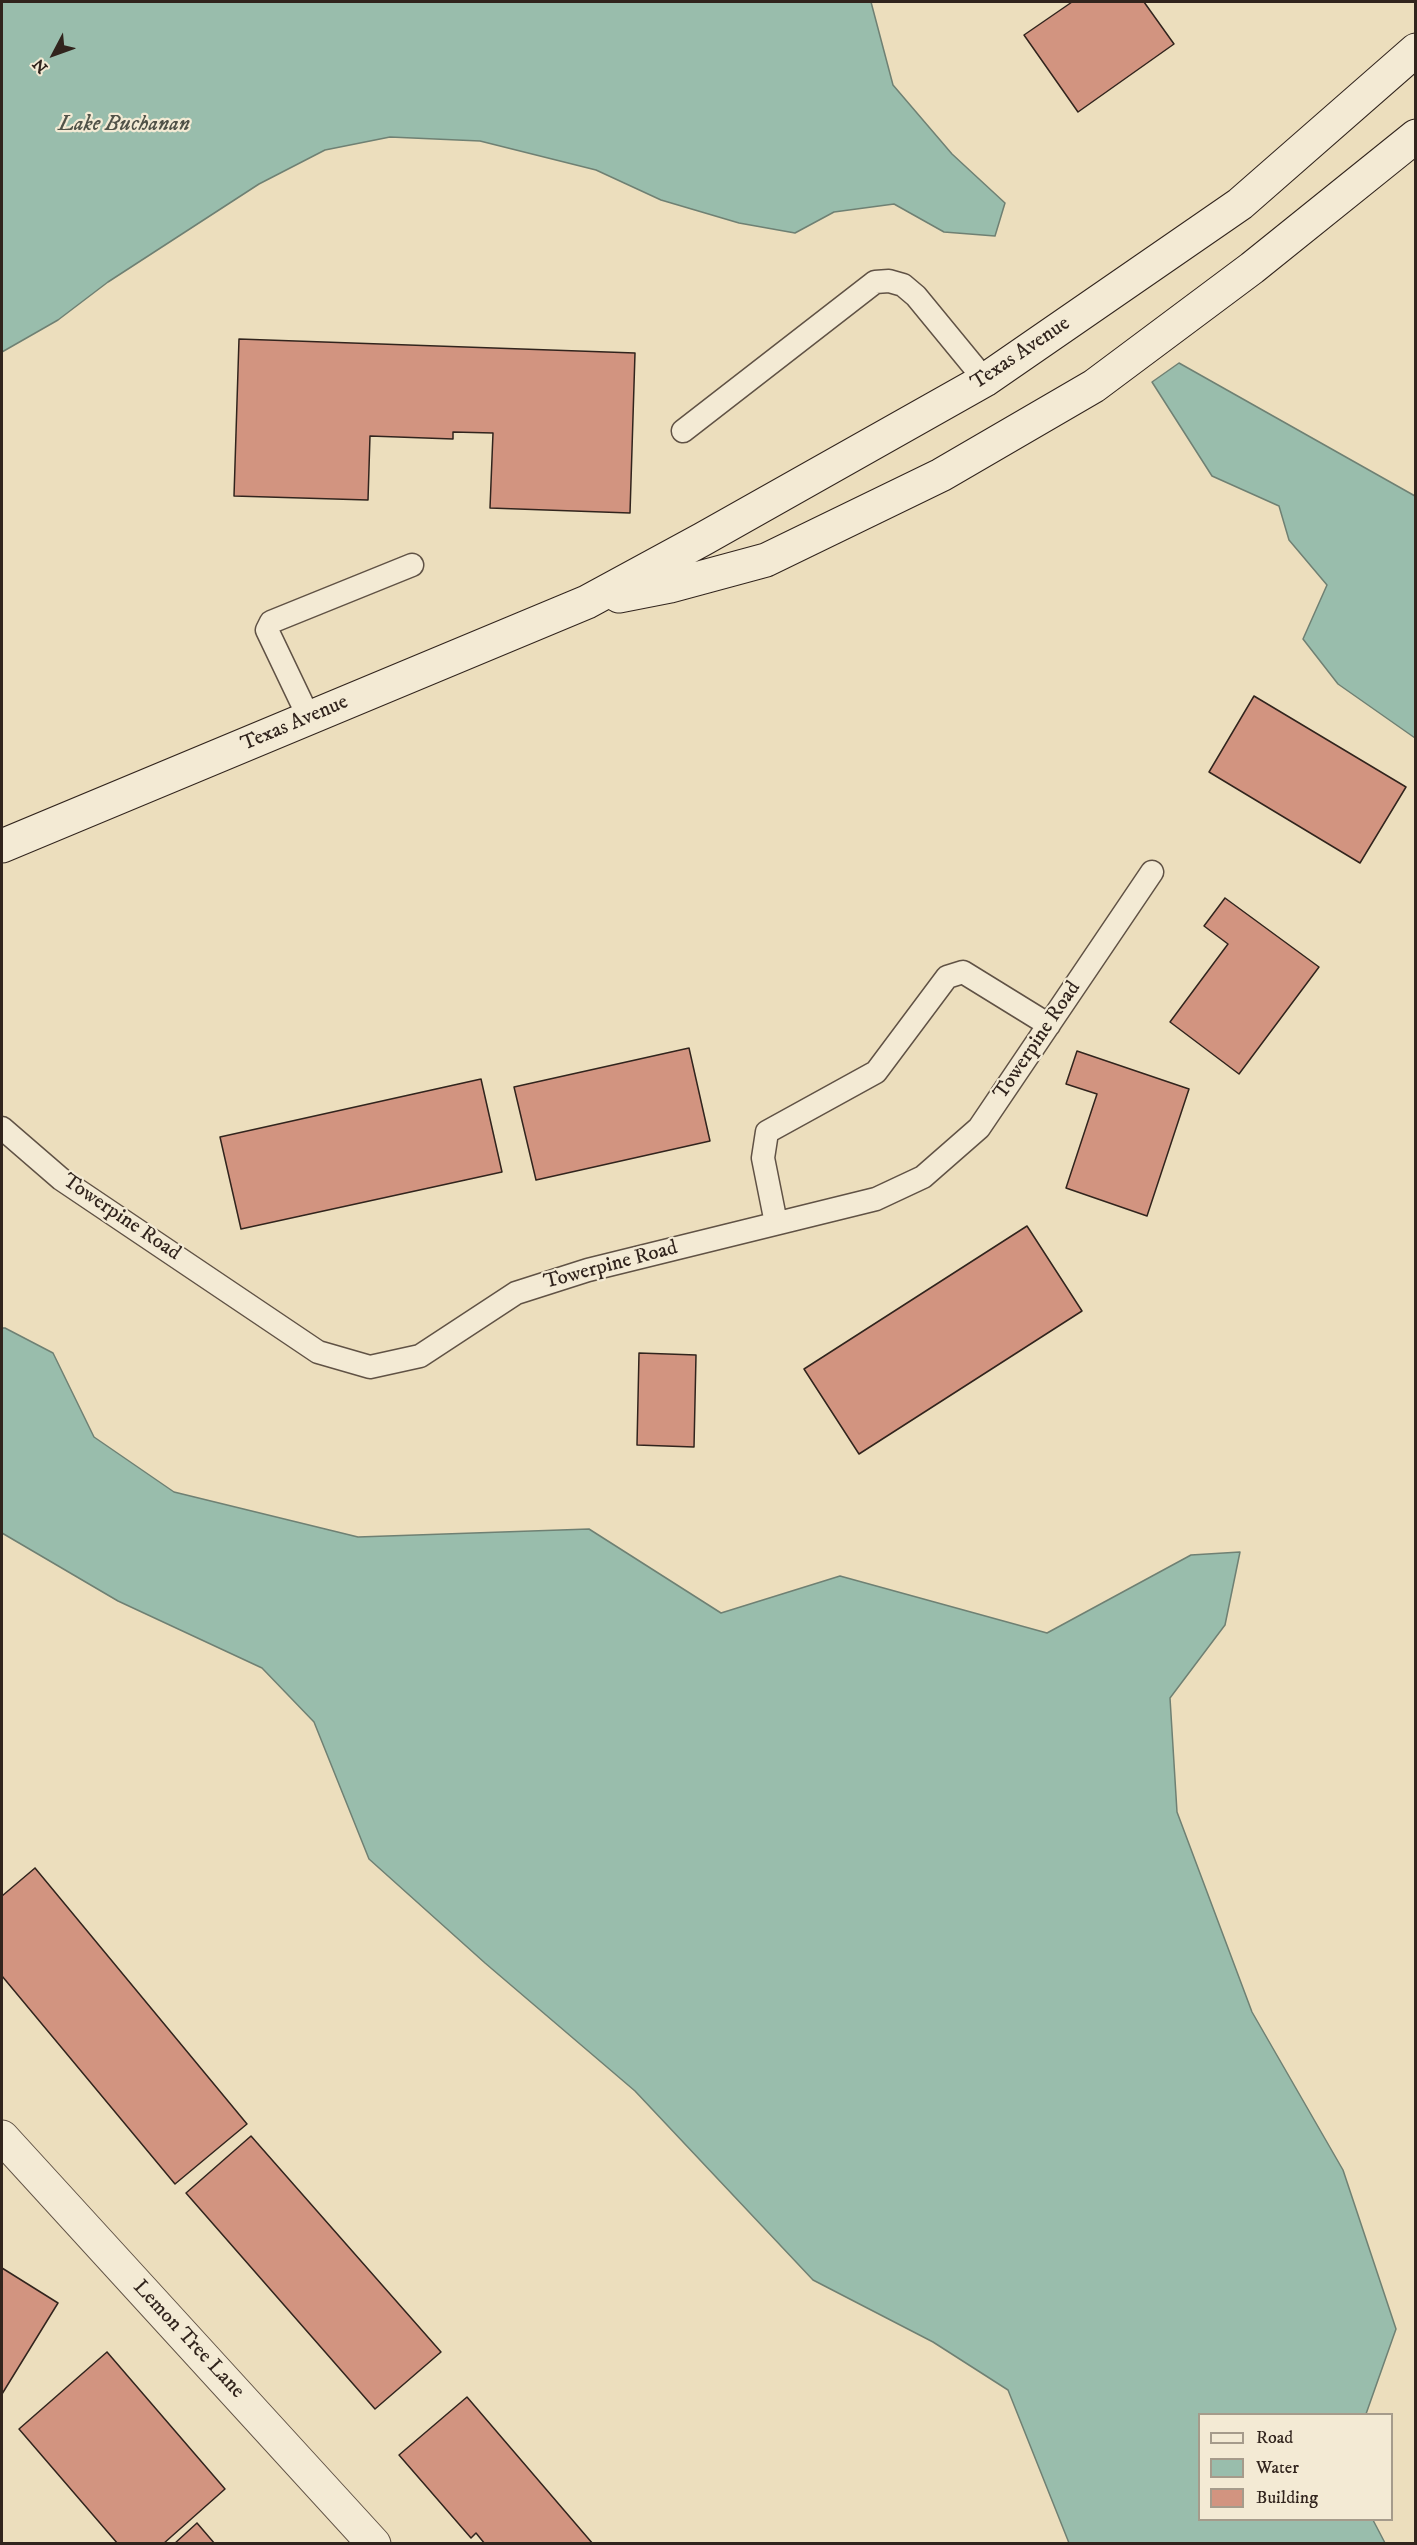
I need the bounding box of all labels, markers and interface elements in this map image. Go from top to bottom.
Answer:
north arrow [24,24,84,84]
text: N [29,54,52,77]
water label: Lake Buchanan [58,112,190,138]
street label: Texas Avenue [967,312,1075,396]
street label: Texas Avenue [238,690,352,758]
street label: Towerpine Road [989,977,1087,1105]
street label: Towerpine Road [57,1169,185,1267]
street label: Towerpine Road [541,1236,681,1296]
street label: Lemon Tree Lane [127,2276,249,2404]
legend [1198,2413,1393,2521]
text: Road [1256,2427,1293,2449]
text: Water [1256,2457,1299,2479]
text: Building [1256,2487,1318,2509]

